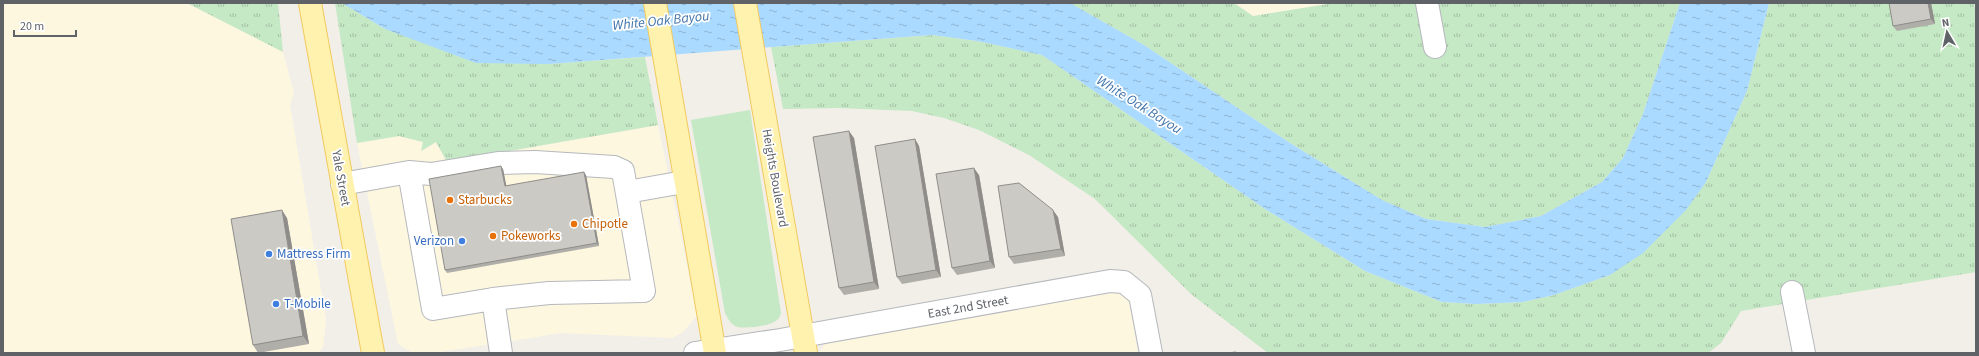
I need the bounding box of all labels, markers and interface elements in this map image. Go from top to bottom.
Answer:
water label: White Oak Bayou [612,6,710,36]
scale bar [14,12,76,38]
north arrow [1927,12,1967,52]
text: N [1941,15,1950,31]
text: 20 m [20,18,44,35]
water label: White Oak Bayou [1093,71,1185,139]
street label: Heights Boulevard [757,127,793,229]
street label: Yale Street [327,147,355,208]
place label: Starbucks [458,191,512,209]
marker: Starbucks [445,195,455,205]
place label: Chipotle [582,215,628,233]
marker: Chipotle [569,219,579,229]
place label: Pokeworks [501,227,561,245]
marker: Pokeworks [488,231,498,241]
place label: Verizon [414,232,454,250]
marker: Verizon [457,236,467,246]
place label: Mattress Firm [277,245,351,263]
marker: Mattress Firm [264,249,274,259]
street label: East 2nd Street [926,291,1010,323]
place label: T-Mobile [284,295,331,313]
marker: T-Mobile [271,299,281,309]

